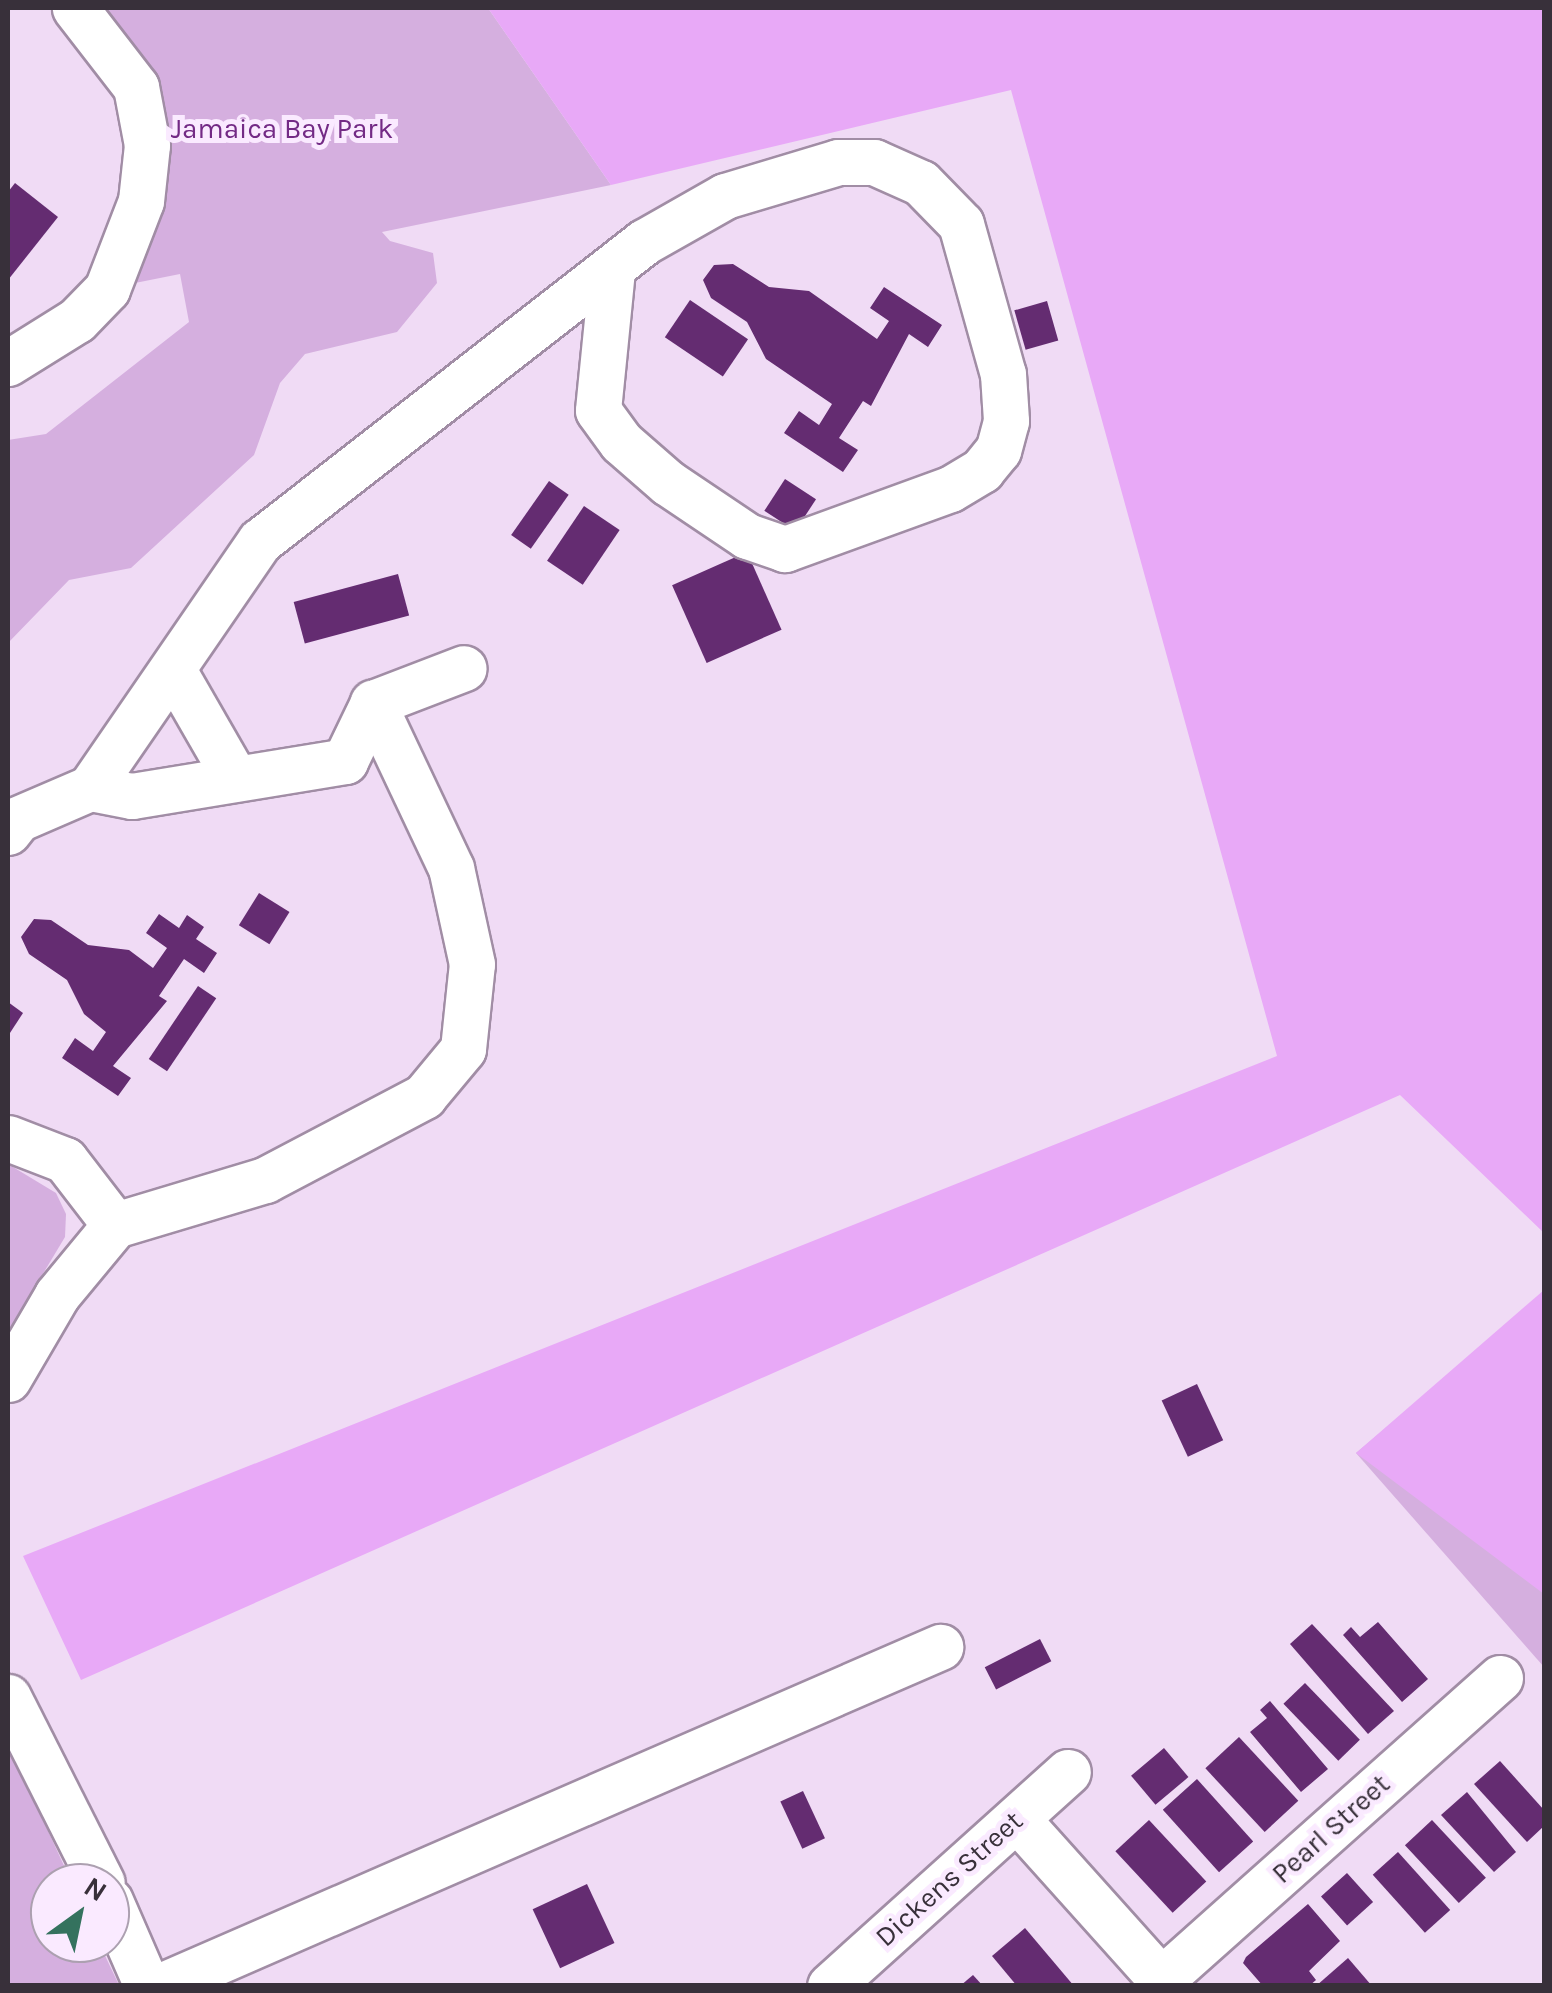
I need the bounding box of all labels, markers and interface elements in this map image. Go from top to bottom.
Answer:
park label: Jamaica Bay Park [171,112,393,146]
street label: Pearl Street [1265,1767,1397,1891]
street label: Dickens Street [868,1804,1030,1954]
north arrow [30,1863,130,1963]
text: N [78,1870,113,1908]

